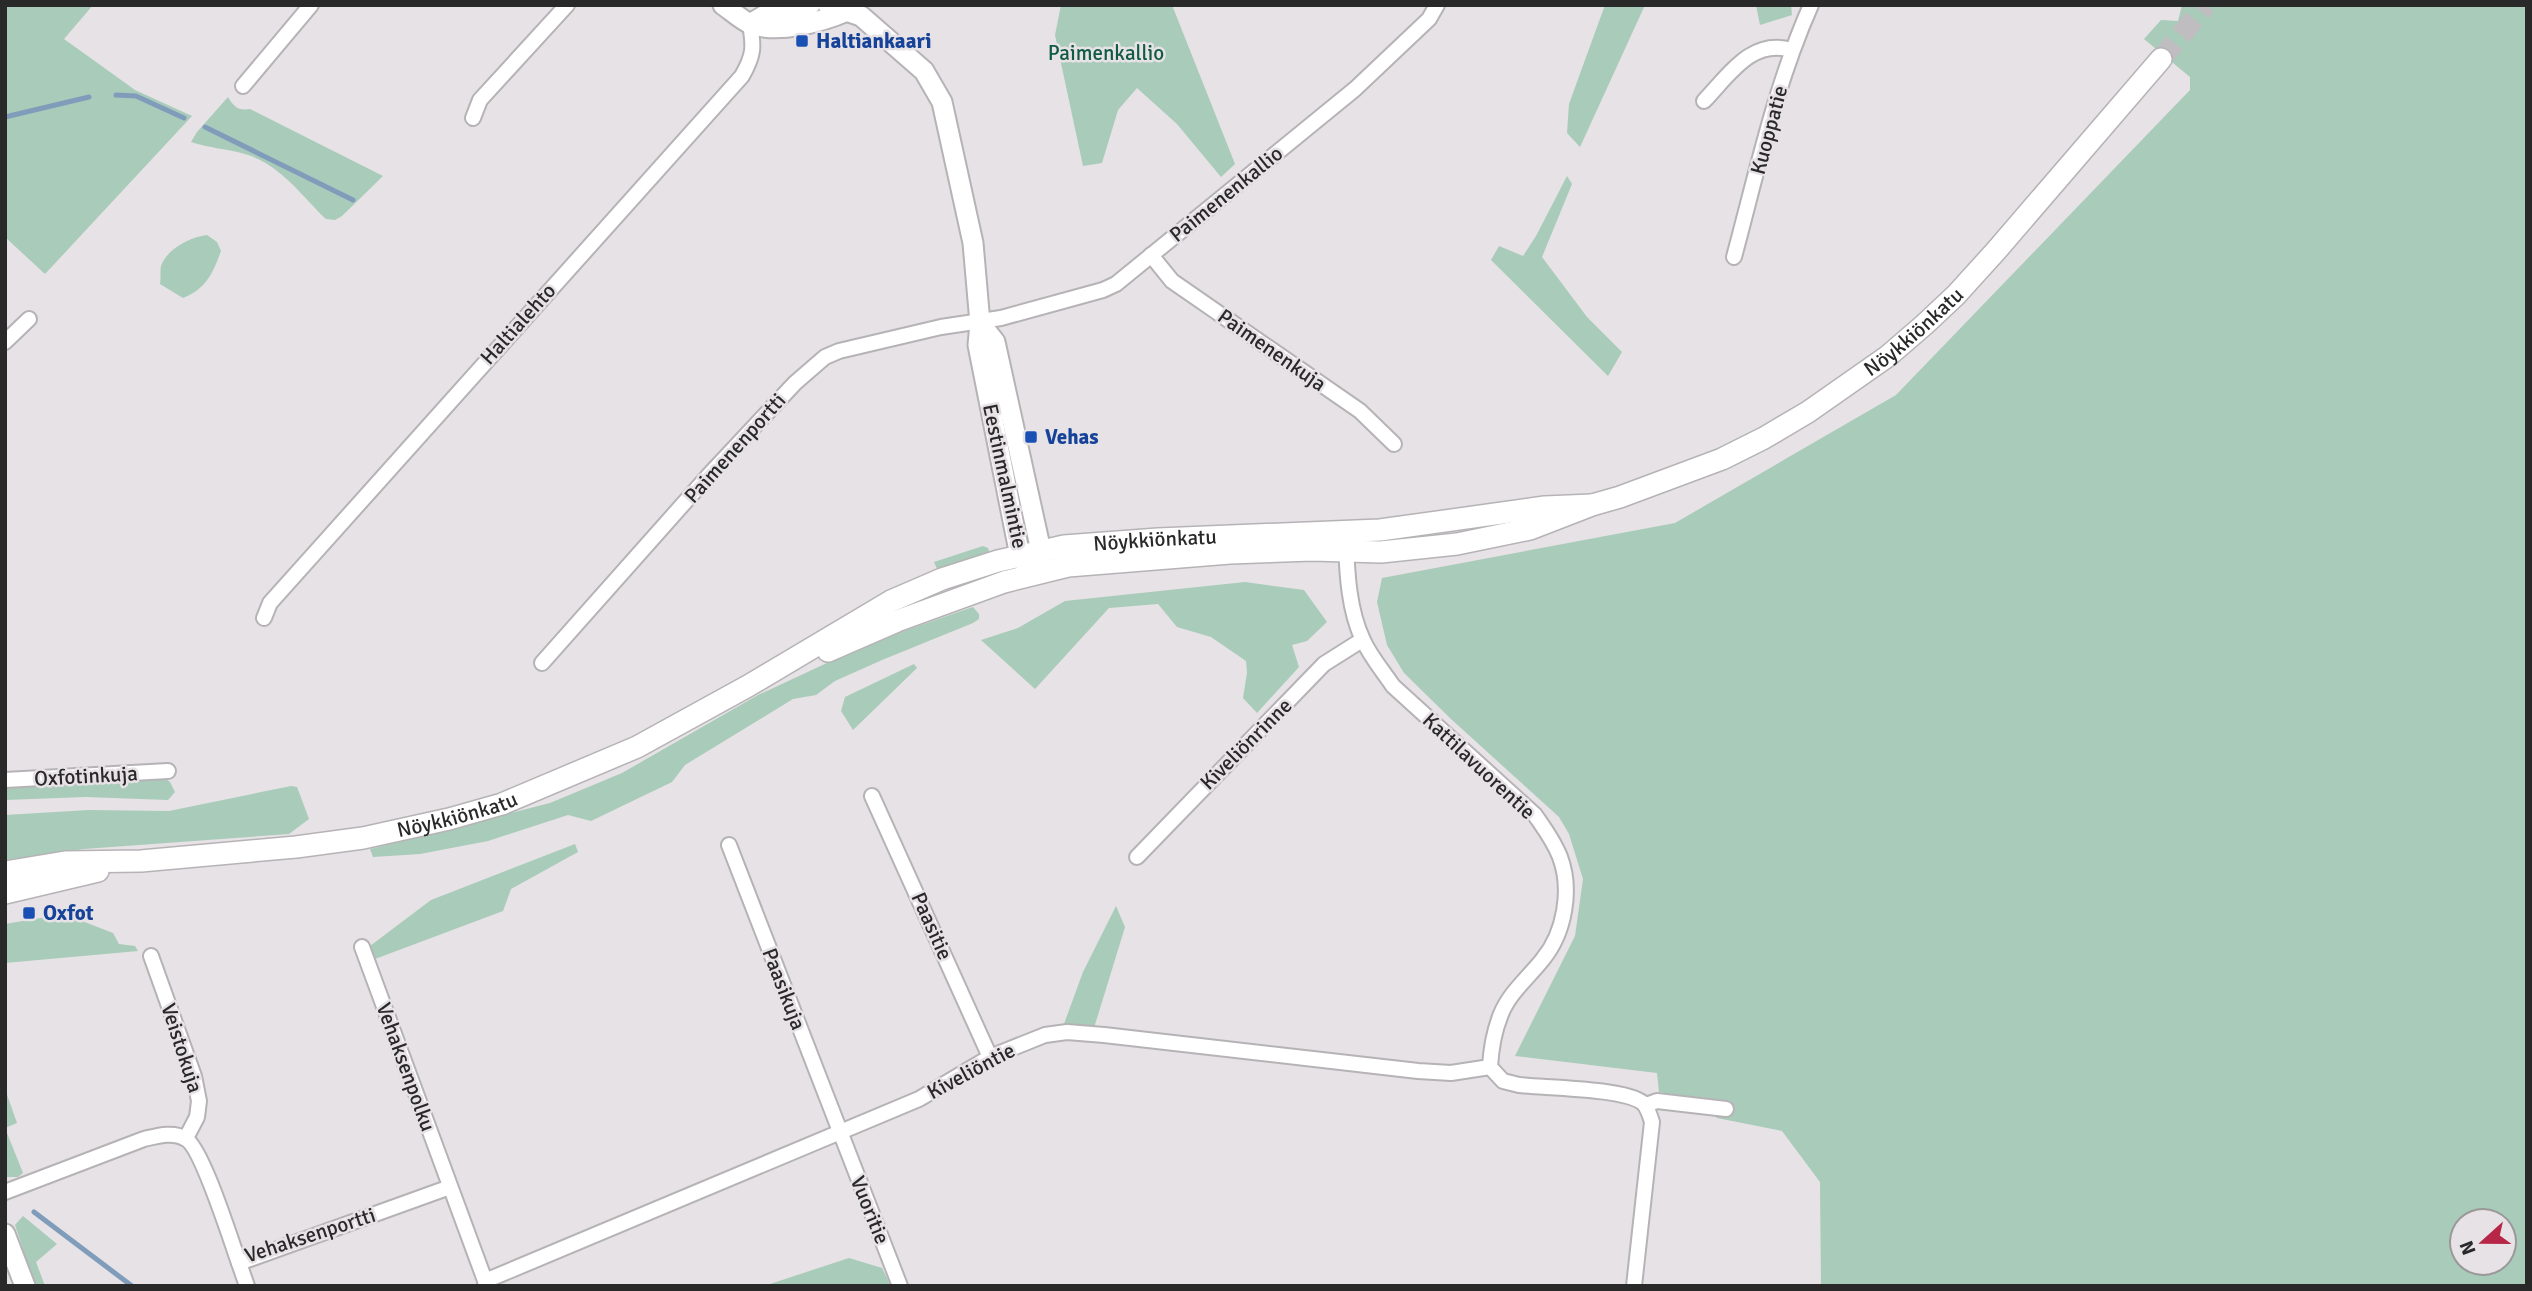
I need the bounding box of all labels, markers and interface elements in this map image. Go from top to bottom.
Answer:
place label: Haltiankaari [816,28,931,54]
marker: Haltiankaari [794,33,810,49]
park label: Paimenkallio [1048,40,1164,66]
street label: Kuoppatie [1745,83,1793,177]
street label: Paimenenkallio [1164,140,1288,248]
street label: Haltialehto [475,278,561,370]
street label: Nöykkiönkatu [1859,282,1969,382]
street label: Paimenenkuja [1213,303,1331,397]
street label: Paimenenportti [679,388,791,508]
street label: Eestinmalmintie [977,401,1033,551]
place label: Vehas [1045,424,1099,450]
marker: Vehas [1023,429,1039,445]
street label: Nöykkiönkatu [1092,524,1217,557]
street label: Kiveliönrinne [1195,693,1297,795]
street label: Kattilavuorentie [1417,707,1541,825]
street label: Oxfotinkuja [34,760,138,792]
street label: Nöykkiönkatu [395,786,521,843]
street label: Paasitie [906,888,958,964]
place label: Oxfot [43,900,94,926]
marker: Oxfot [21,905,37,921]
street label: Paasikuja [756,944,812,1034]
street label: Vehaksenpolku [371,999,441,1135]
street label: Veistokuja [155,1000,209,1096]
street label: Kiveliöntie [923,1037,1019,1105]
street label: Vuoritie [845,1172,895,1248]
street label: Vehaksenportti [241,1202,379,1268]
north arrow [2448,1207,2518,1277]
text: N [2454,1237,2482,1258]

